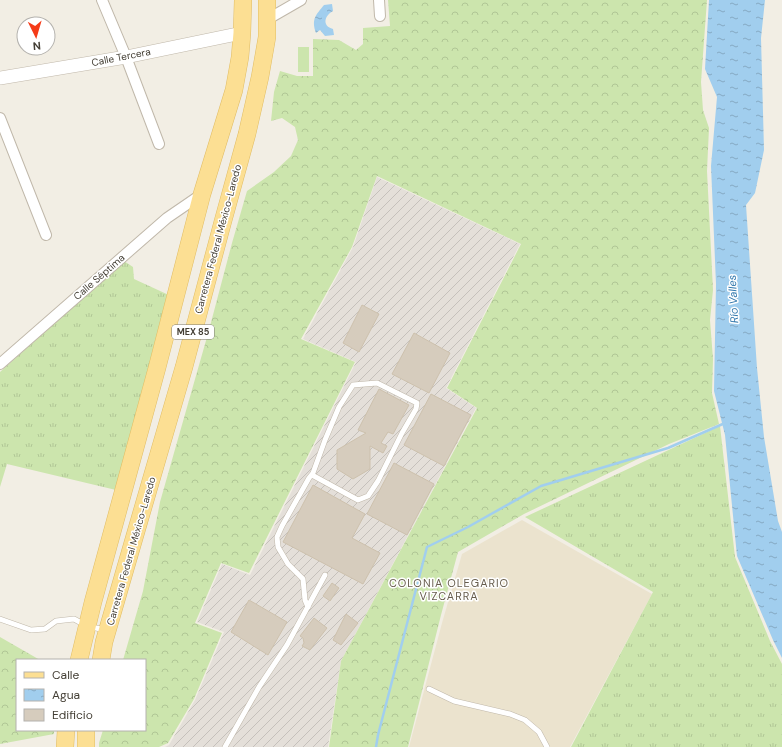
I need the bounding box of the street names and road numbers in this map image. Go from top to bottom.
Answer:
street label: Calle Tercera [90,45,152,69]
street label: Carretera Federal México-Laredo [192,163,244,315]
street label: Calle Séptima [71,251,127,303]
road number: MEX 85 [172,325,214,339]
street label: Carretera Federal México-Laredo [104,475,158,627]

